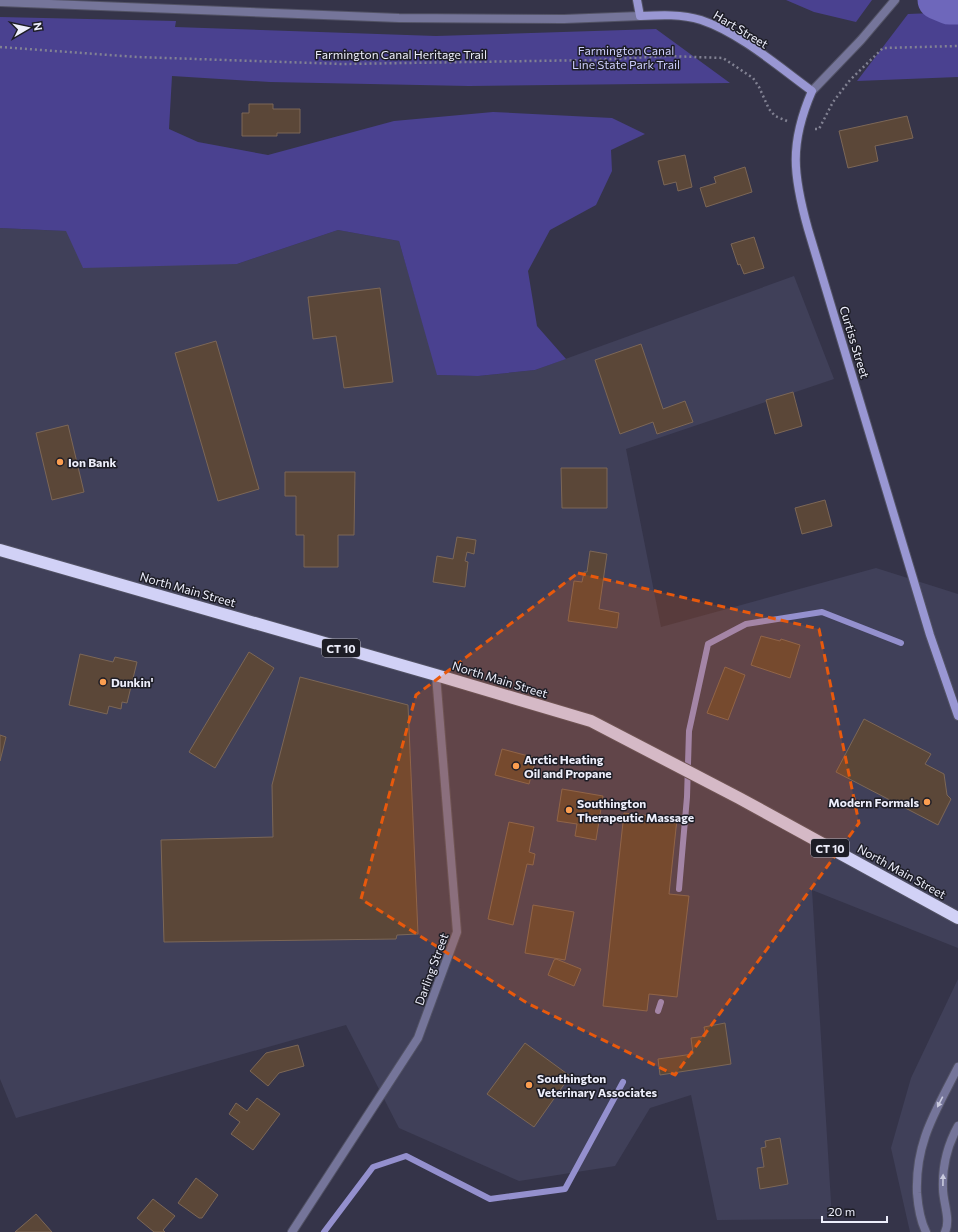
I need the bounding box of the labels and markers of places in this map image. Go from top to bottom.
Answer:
place label: Ion Bank [68,455,116,469]
marker: Ion Bank [55,457,65,467]
place label: Dunkin' [111,675,154,689]
marker: Dunkin' [98,677,108,687]
place label: Arctic Heating Oil and Propane [524,752,612,780]
marker: Arctic Heating Oil and Propane [511,761,521,771]
place label: Modern Formals [828,795,919,809]
place label: Southington Therapeutic Massage [577,796,694,824]
marker: Modern Formals [922,797,932,807]
marker: Southington Therapeutic Massage [564,805,574,815]
place label: Southington Veterinary Associates [537,1071,657,1099]
marker: Southington Veterinary Associates [524,1080,534,1090]

